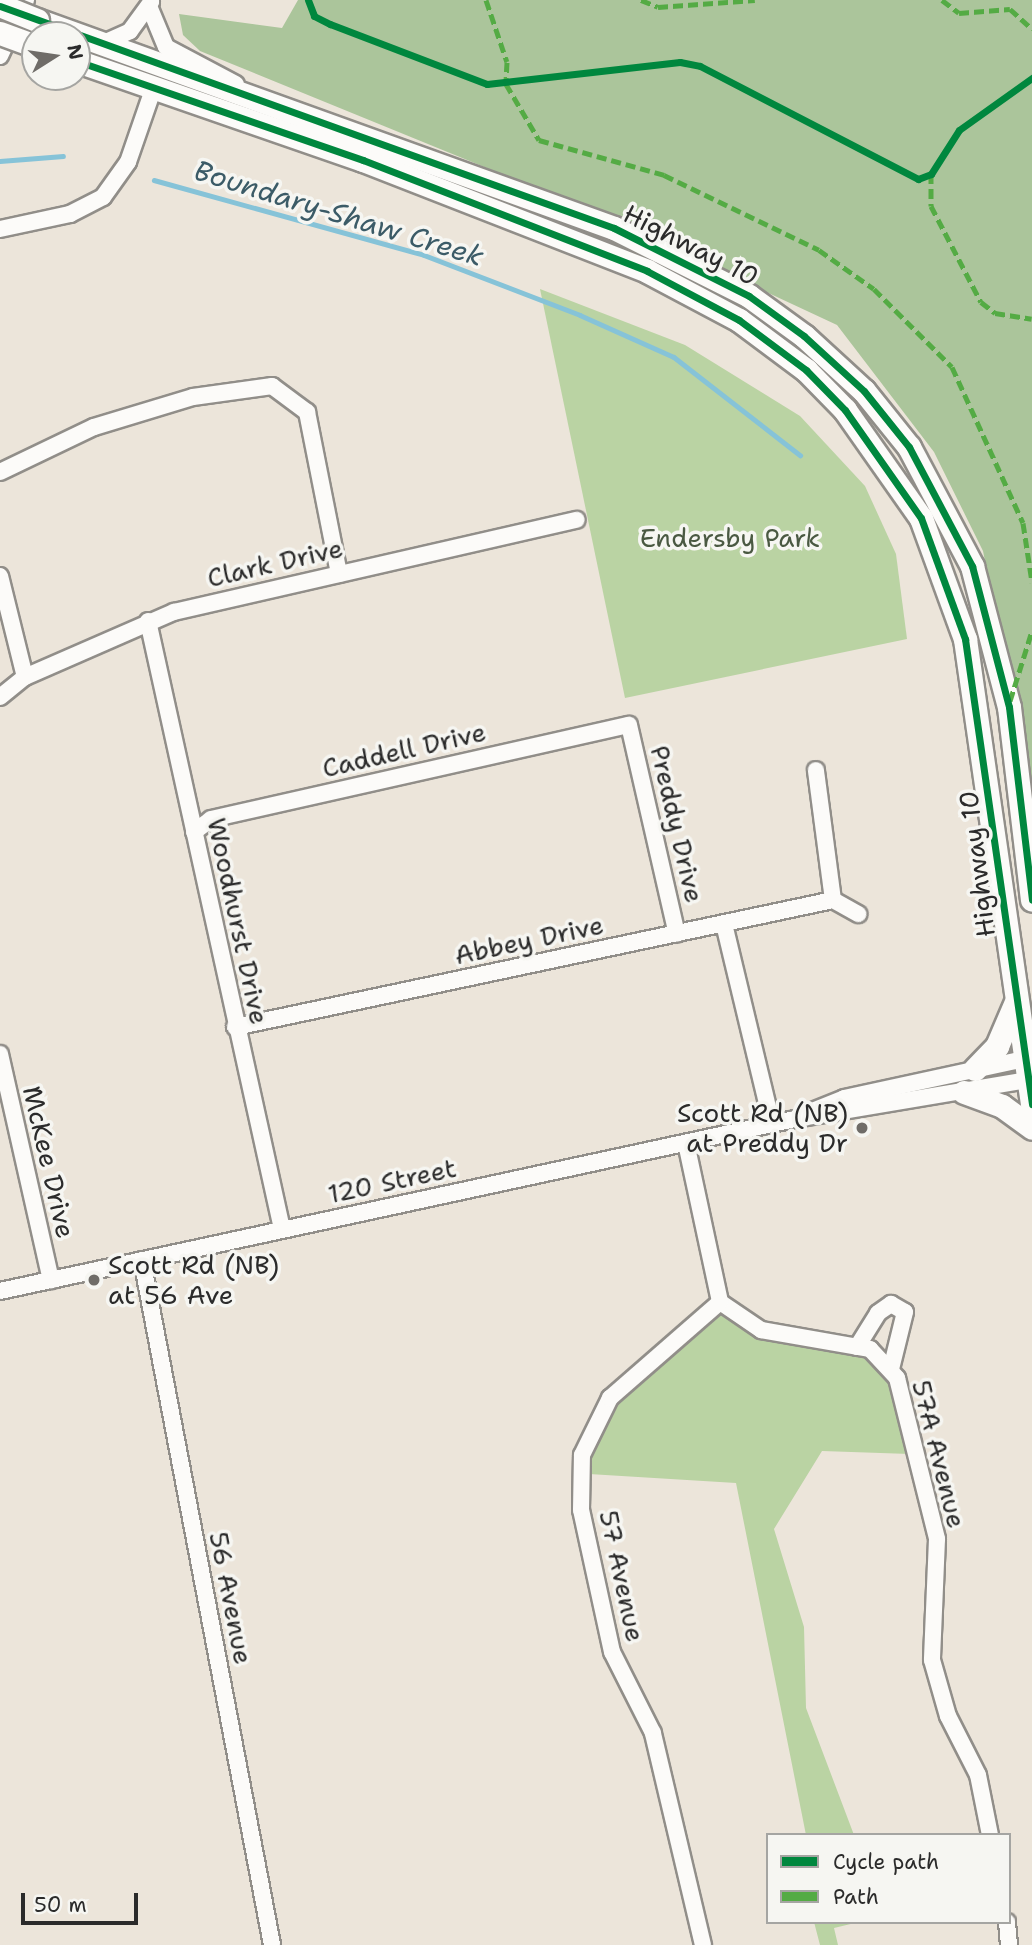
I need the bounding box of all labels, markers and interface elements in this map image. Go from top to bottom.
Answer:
north arrow [21,21,91,91]
text: N [61,42,89,62]
water label: Boundary-Shaw Creek [190,153,488,273]
street label: Highway 10 [618,198,764,292]
park label: Endersby Park [640,522,820,554]
street label: Clark Drive [204,532,346,594]
street label: Caddell Drive [319,716,489,784]
street label: Preddy Drive [644,742,710,906]
street label: Highway 10 [953,789,1001,939]
street label: Woodhurst Drive [201,815,275,1027]
street label: Abbey Drive [452,909,606,971]
street label: McKee Drive [16,1083,82,1241]
place label: Scott Rd (NB) at Preddy Dr [677,1097,848,1158]
marker: Scott Rd (NB) at Preddy Dr [854,1120,870,1136]
street label: 120 Street [325,1152,459,1210]
place label: Scott Rd (NB) at 56 Ave [108,1249,279,1310]
marker: Scott Rd (NB) at 56 Ave [86,1272,102,1288]
street label: 57A Avenue [906,1377,972,1531]
street label: 57 Avenue [593,1508,651,1644]
street label: 56 Avenue [203,1529,259,1667]
legend [766,1833,1011,1924]
text: Cycle path [833,1848,939,1876]
scale bar [24,1878,142,1922]
text: Path [833,1883,879,1911]
text: 50 m [34,1891,87,1919]

